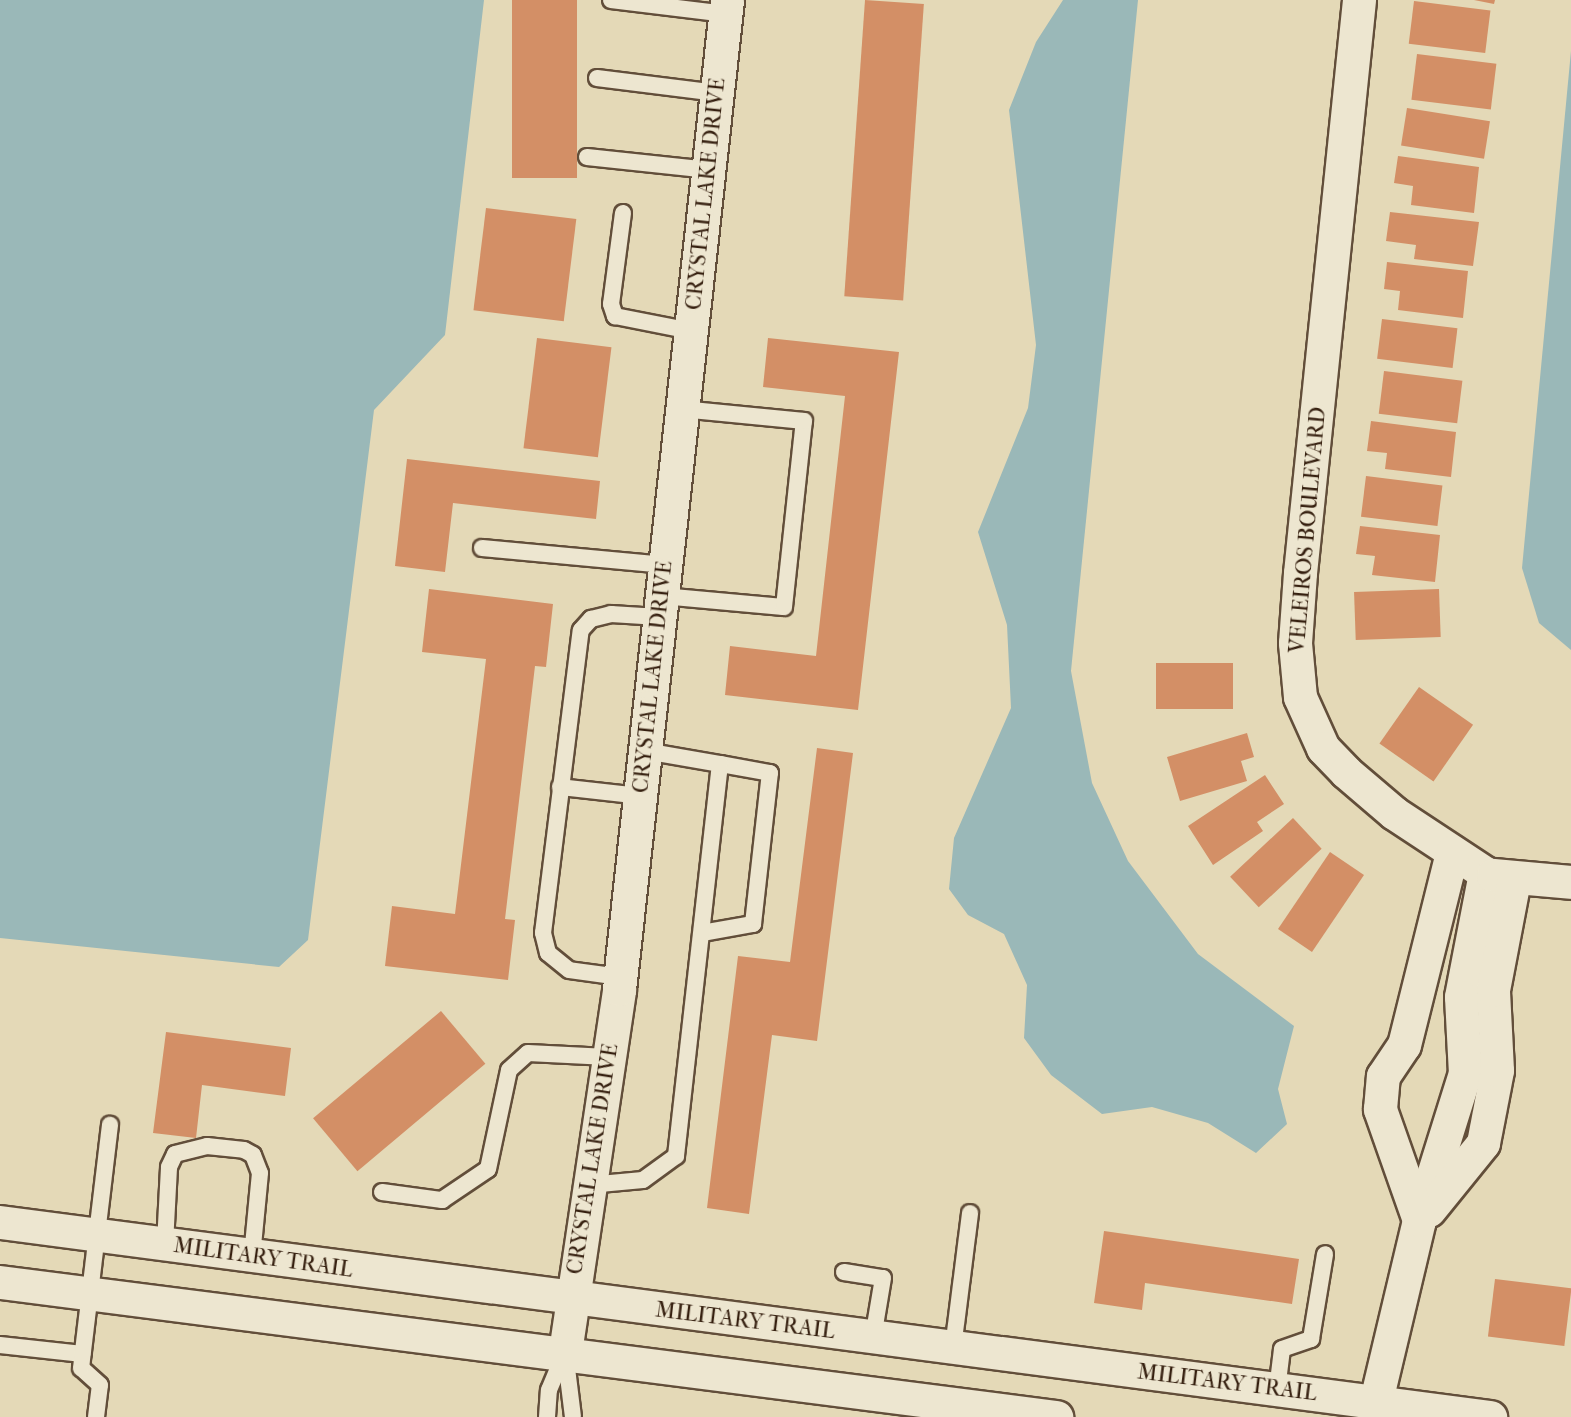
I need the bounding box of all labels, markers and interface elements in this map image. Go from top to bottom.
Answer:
street label: CRYSTAL LAKE DRIVE [681,77,731,311]
street label: VELEIROS BOULEVARD [1284,406,1332,654]
street label: CRYSTAL LAKE DRIVE [628,560,678,794]
street label: CRYSTAL LAKE DRIVE [562,1042,624,1276]
street label: MILITARY TRAIL [172,1232,354,1284]
street label: MILITARY TRAIL [654,1297,836,1345]
street label: MILITARY TRAIL [1136,1359,1318,1407]

